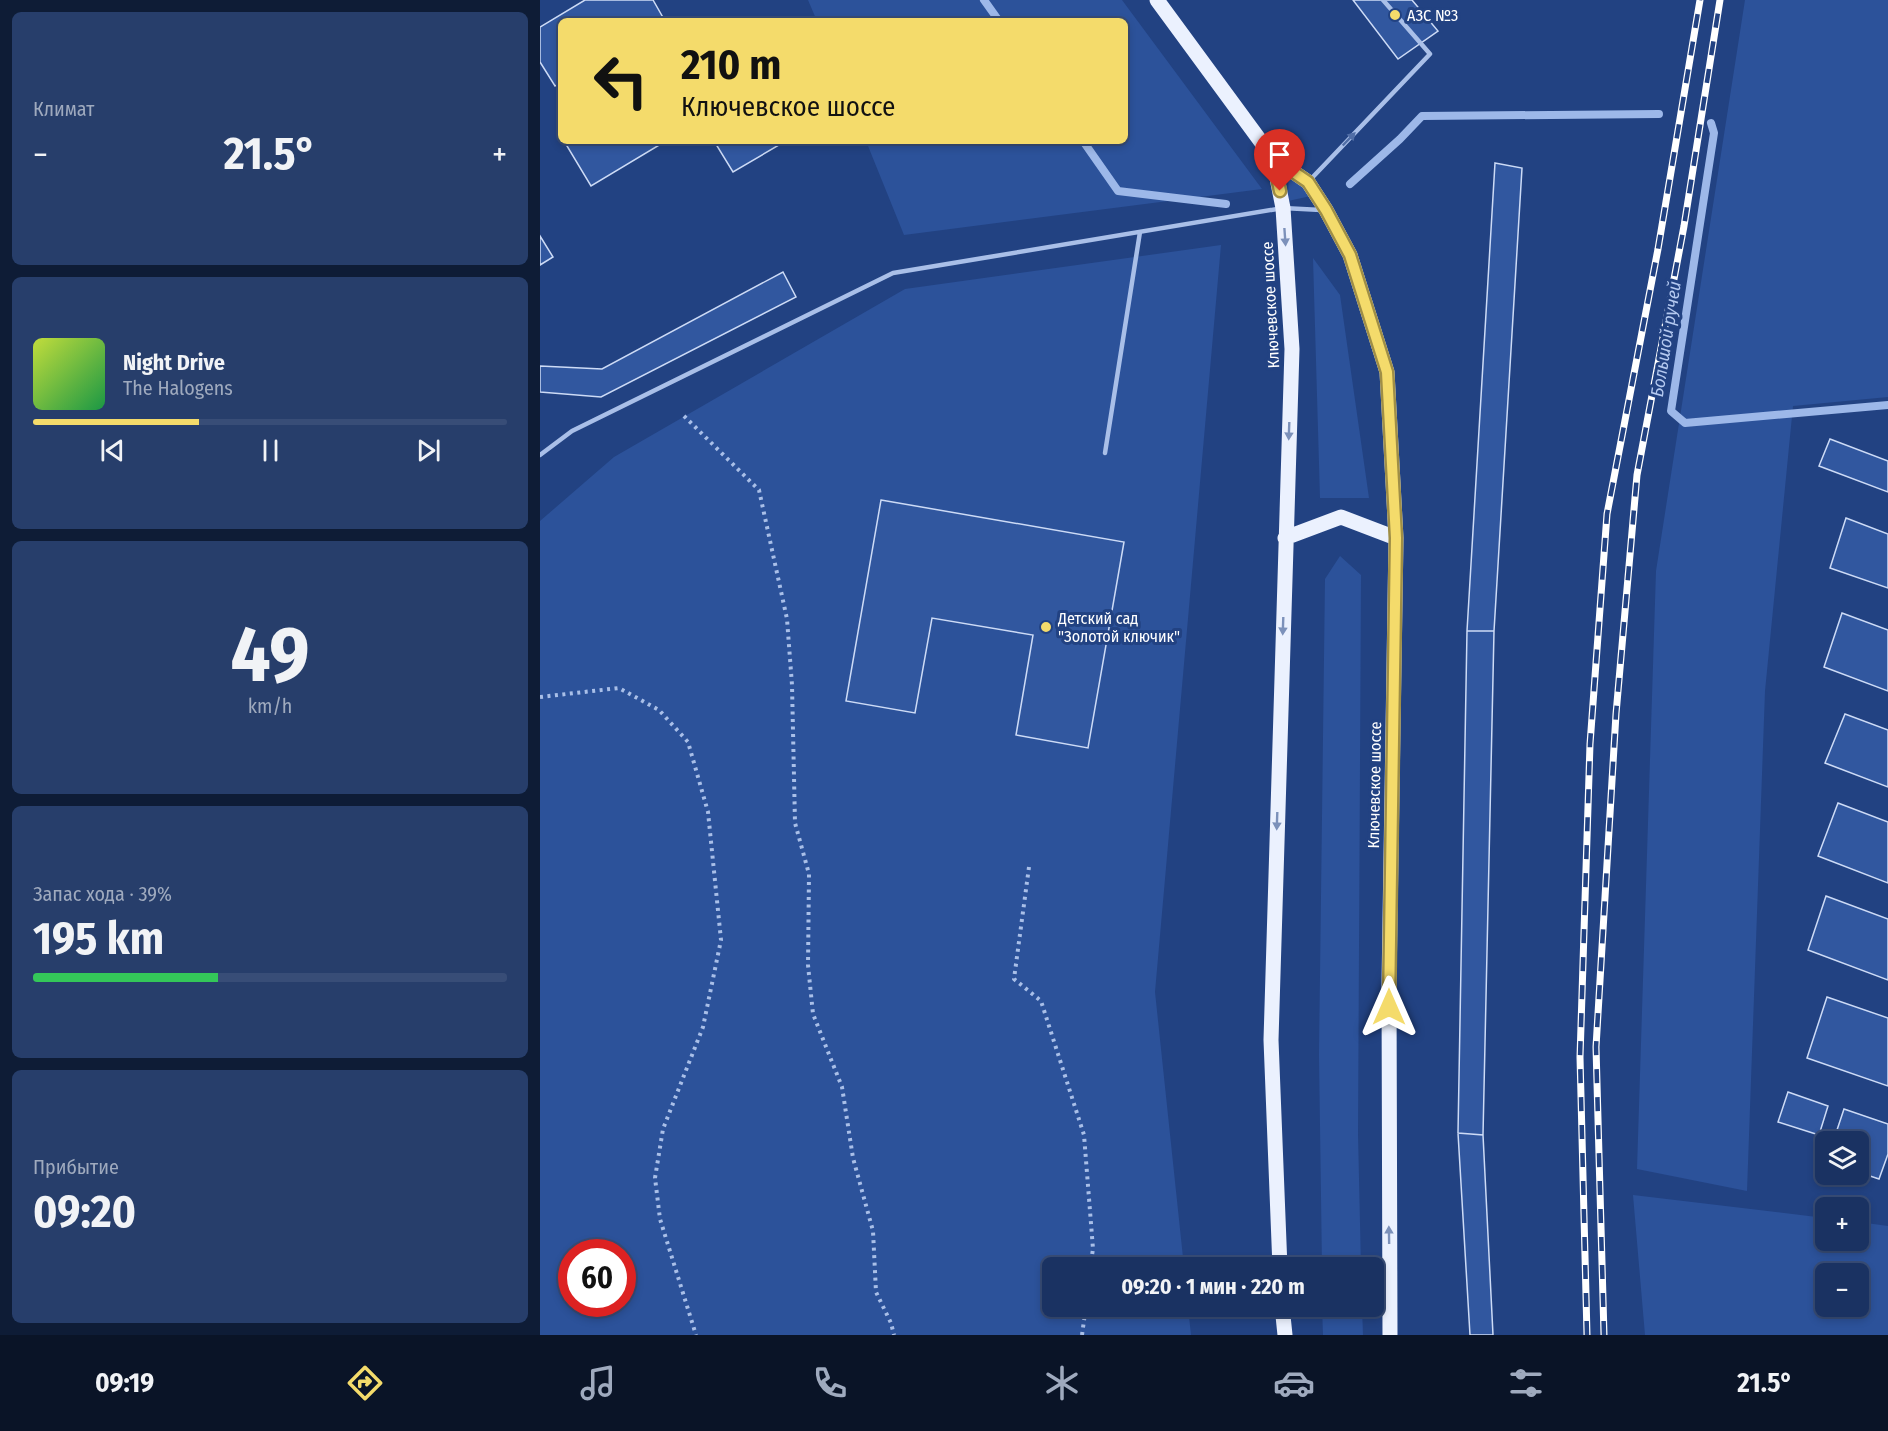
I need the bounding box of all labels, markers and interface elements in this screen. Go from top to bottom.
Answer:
place label: АЗС №3 [1407,6,1458,25]
marker: АЗС №3 [1388,8,1402,22]
text: 210 m [681,40,781,90]
icon: left [582,42,660,120]
text: Ключевское шоссе [681,91,895,123]
text: Климат [33,97,94,121]
text: 21.5° [224,127,316,181]
pin [1254,129,1305,191]
one-way arrow [1341,133,1355,147]
text: − [33,135,48,175]
text: + [492,135,507,175]
icon: arrive [1263,138,1296,171]
one-way arrow [1280,227,1289,246]
street label: Ключевское шоссе [1258,241,1283,369]
water label: Большой ручей [1646,280,1686,398]
text: Night Drive [123,349,225,376]
text: The Halogens [123,376,233,400]
one-way arrow [1284,422,1294,441]
icon: previous [96,434,129,467]
icon: pause [254,434,287,467]
icon: next [412,434,445,467]
text: 49 [230,608,310,702]
place label: Детский сад "Золотой ключик" [1057,609,1180,646]
one-way arrow [1278,617,1288,636]
marker: Детский сад "Золотой ключик" [1039,620,1053,634]
text: km/h [248,694,292,718]
street label: Ключевское шоссе [1364,721,1385,849]
one-way arrow [1273,812,1282,831]
text: Запас хода · 39% [33,882,172,906]
text: 195 km [33,912,164,966]
position arrow [1357,975,1421,1039]
map controls [1815,1131,1869,1317]
button: layers [1815,1131,1869,1185]
text: Прибытие [33,1155,119,1179]
text: 09:20 [33,1185,136,1239]
button: + [1815,1197,1869,1251]
one-way arrow [1384,1225,1394,1244]
speed limit sign: 60 [558,1239,636,1317]
button: − [1815,1263,1869,1317]
text: 09:20 · 1 мин · 220 m [1121,1273,1305,1300]
icon: directions [344,1362,386,1404]
icon: music [577,1362,619,1404]
icon: phone [809,1362,851,1404]
icon: climate [1041,1362,1083,1404]
icon: car [1273,1362,1315,1404]
icon: filters [1505,1362,1547,1404]
text: 09:19 [95,1367,154,1399]
text: 21.5° [1737,1367,1793,1399]

